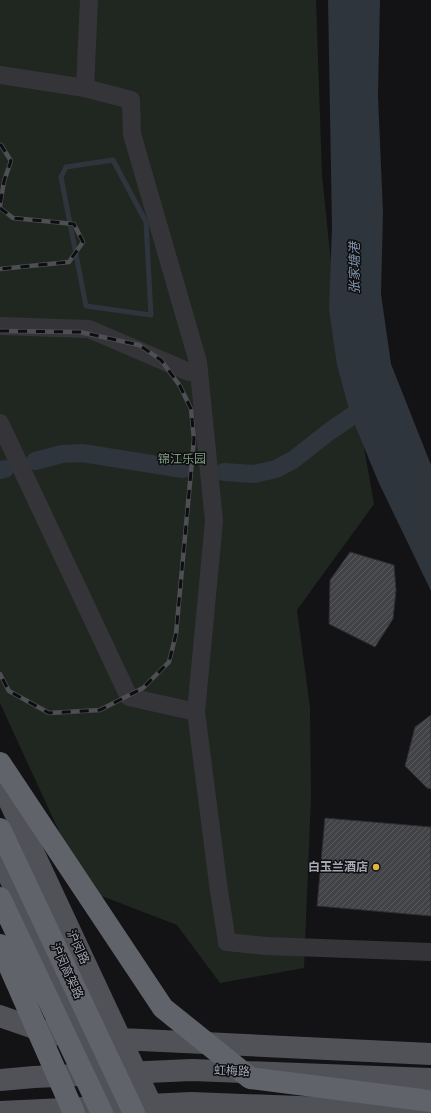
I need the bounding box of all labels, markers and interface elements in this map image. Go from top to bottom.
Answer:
water label: 张家塘港 [347,240,362,294]
park label: 锦江乐园 [158,452,206,466]
place label: 白玉兰酒店 [308,860,368,874]
marker: 白玉兰酒店 [371,862,381,872]
street label: 沪闵路 [64,928,92,966]
street label: 沪闵高架路 [48,941,86,1001]
street label: 虹梅路 [214,1063,250,1079]

